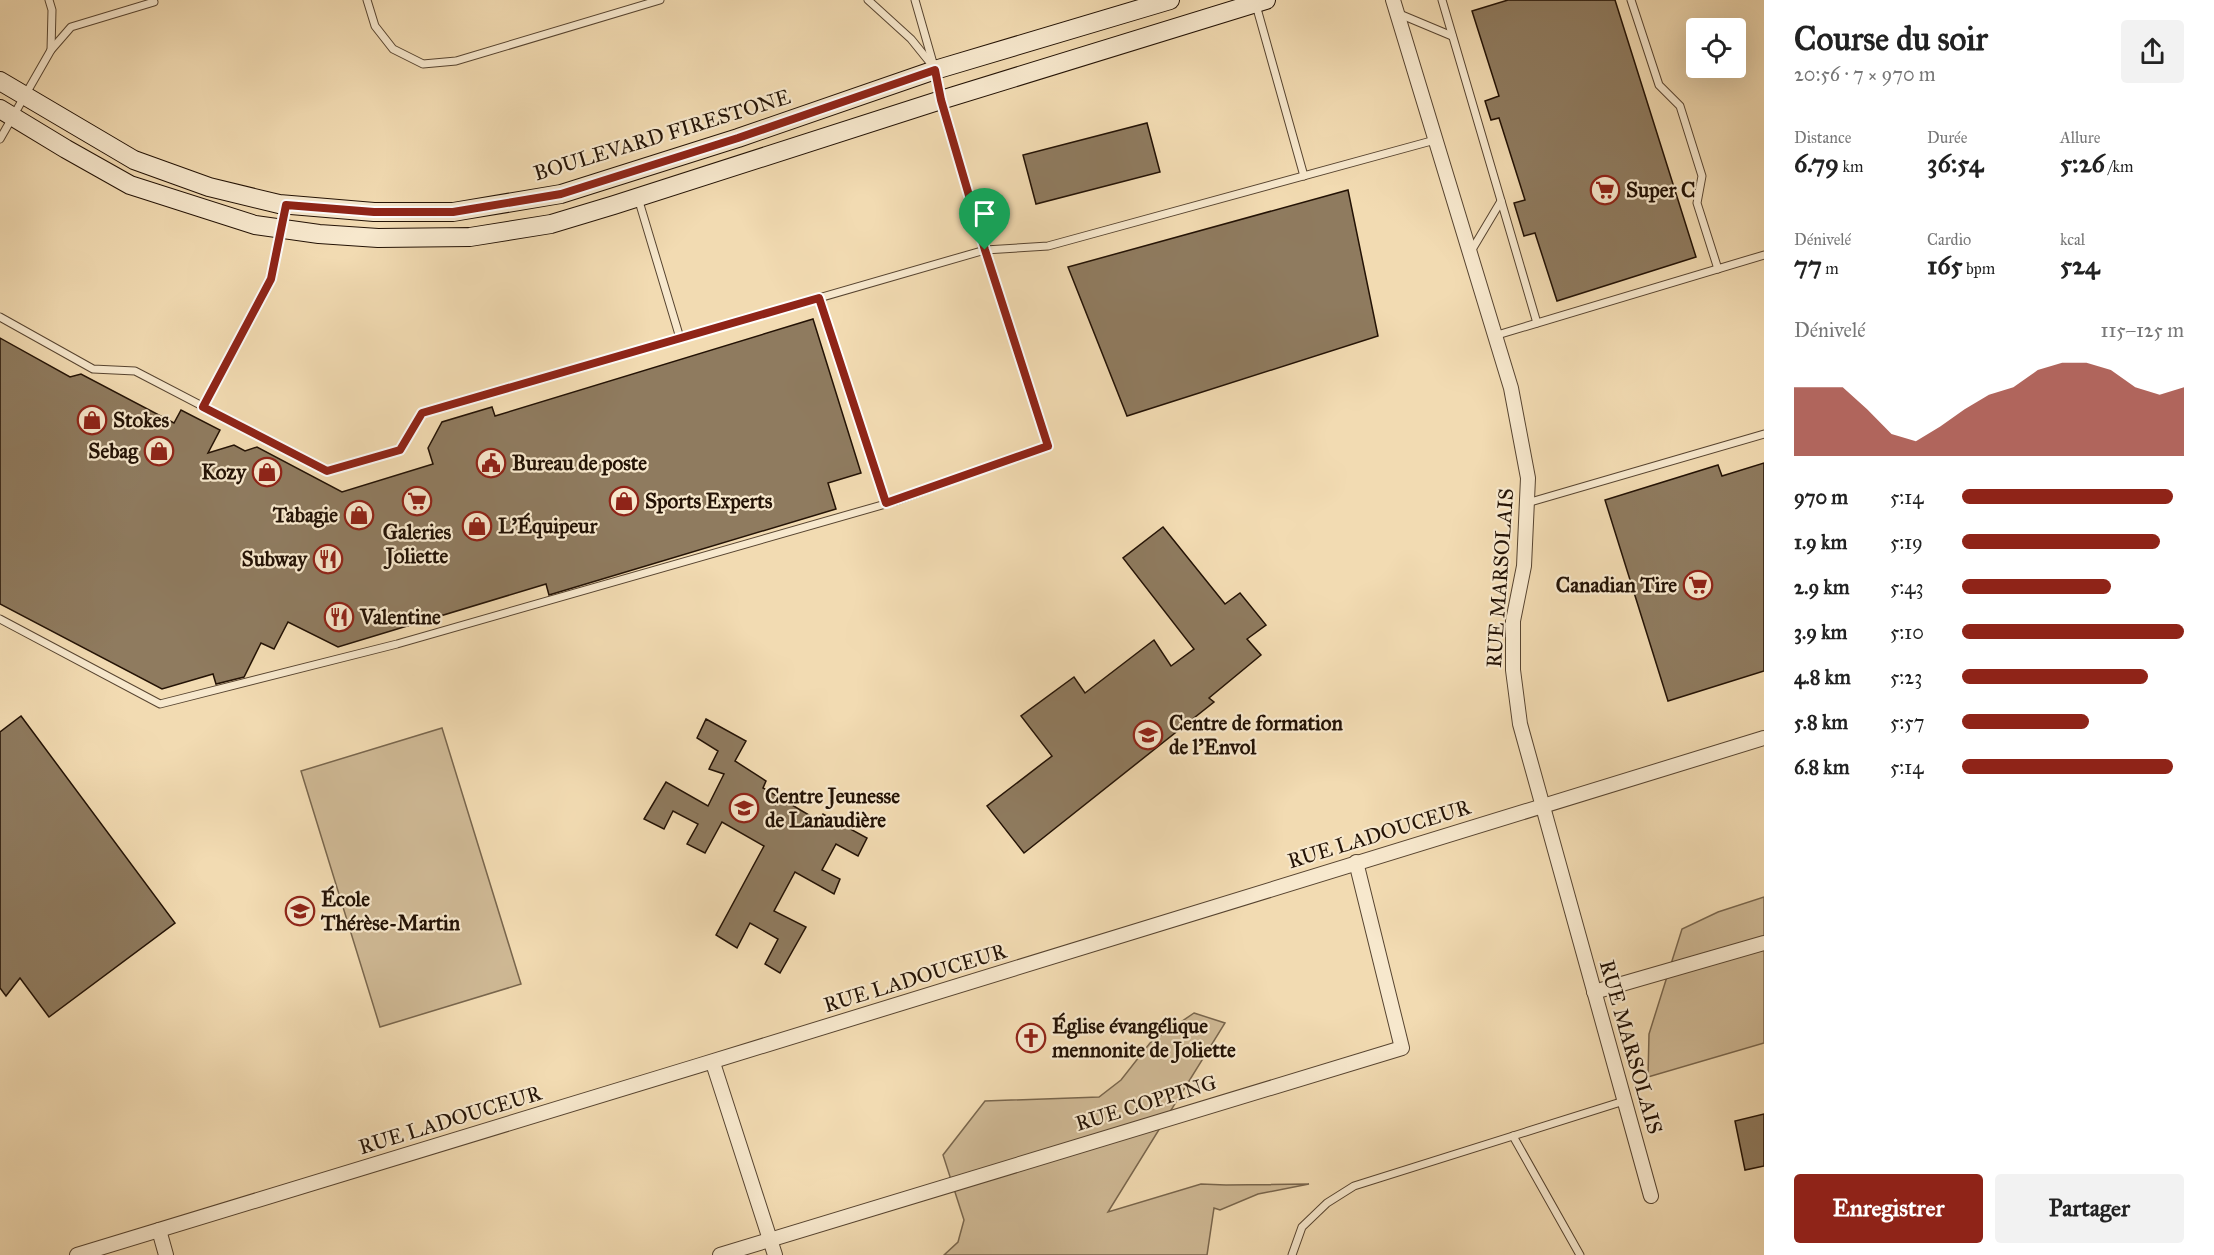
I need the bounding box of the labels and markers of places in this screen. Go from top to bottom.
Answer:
supermarket icon: Super C [1589,174,1621,206]
place label: Super C [1626,177,1695,203]
pin [959,188,1010,250]
shop icon: Stokes [76,404,108,436]
place label: Stokes [113,407,169,433]
shop icon: Sebag [143,435,175,467]
place label: Sebag [88,438,139,464]
public building icon: Bureau de poste [475,447,507,479]
place label: Bureau de poste [512,450,647,476]
shop icon: Kozy [251,456,283,488]
place label: Kozy [201,459,247,485]
supermarket icon: Galeries Joliette [401,485,433,517]
shop icon: Sports Experts [608,485,640,517]
place label: Sports Experts [645,488,773,514]
shop icon: Tabagie [343,499,375,531]
place label: Tabagie [272,502,338,528]
shop icon: L'Équipeur [461,510,493,542]
place label: L'Équipeur [498,512,599,539]
place label: Galeries Joliette [383,519,452,570]
restaurant icon: Subway [312,543,344,575]
place label: Subway [242,546,308,572]
supermarket icon: Canadian Tire [1682,569,1714,601]
place label: Canadian Tire [1556,572,1677,598]
restaurant icon: Valentine [323,601,355,633]
place label: Valentine [359,604,441,630]
place label: Centre de formation de l'Envol [1169,710,1343,760]
school or university icon: Centre de formation de l'Envol [1132,719,1164,751]
place label: Centre Jeunesse de Lanaudière [765,783,900,833]
school or university icon: Centre Jeunesse de Lanaudière [728,792,760,824]
place label: École Thérèse-Martin [320,885,461,936]
school or university icon: École Thérèse-Martin [284,895,316,927]
place label: Église évangélique mennonite de Joliette [1051,1012,1236,1064]
church icon: Église évangélique mennonite de Joliette [1015,1022,1047,1054]

